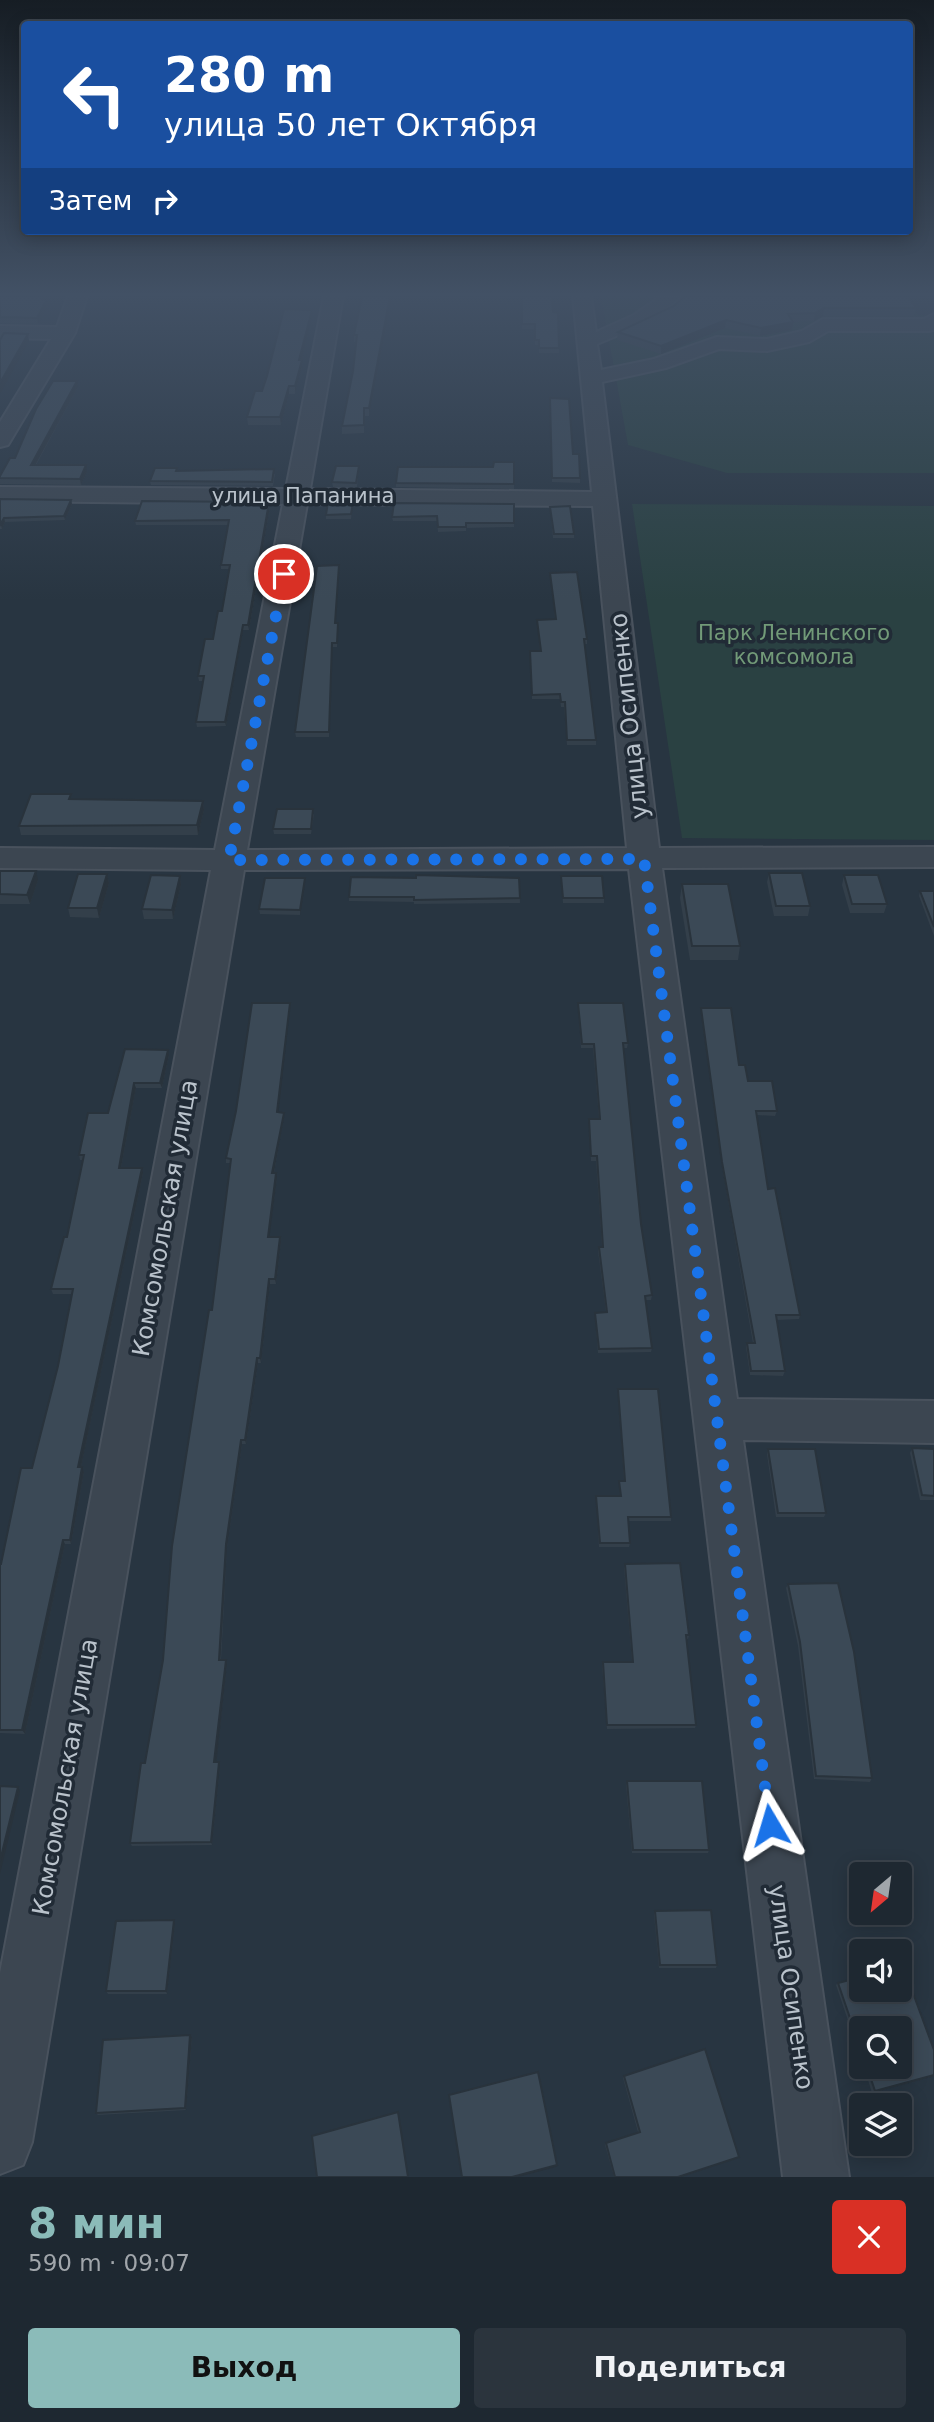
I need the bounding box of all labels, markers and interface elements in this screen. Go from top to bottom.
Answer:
text: 280 m [164,47,334,104]
icon: left [49,49,140,140]
text: улица 50 лет Октября [164,106,537,144]
icon: right [146,182,184,220]
text: Затем [49,186,132,216]
street label: улица Папанина [212,484,394,508]
pin [254,544,314,604]
icon: arrive [265,555,303,593]
street label: улица Осипенко [604,612,654,820]
park label: Парк Ленинского комсомола [698,621,890,669]
street label: Комсомольская улица [127,1077,203,1359]
street label: Комсомольская улица [27,1636,103,1918]
position arrow [733,1788,807,1862]
north arrow [849,1862,912,1925]
map controls [849,1862,912,2156]
street label: улица Осипенко [763,1883,819,2091]
button: sound [849,1939,912,2002]
button: search [849,2016,912,2079]
button: layers [849,2093,912,2156]
text: 8 мин [28,2199,165,2248]
button: close [832,2200,906,2274]
text: 590 m · 09:07 [28,2250,190,2276]
button: Выход [28,2328,460,2408]
button: Поделиться [474,2328,906,2408]

